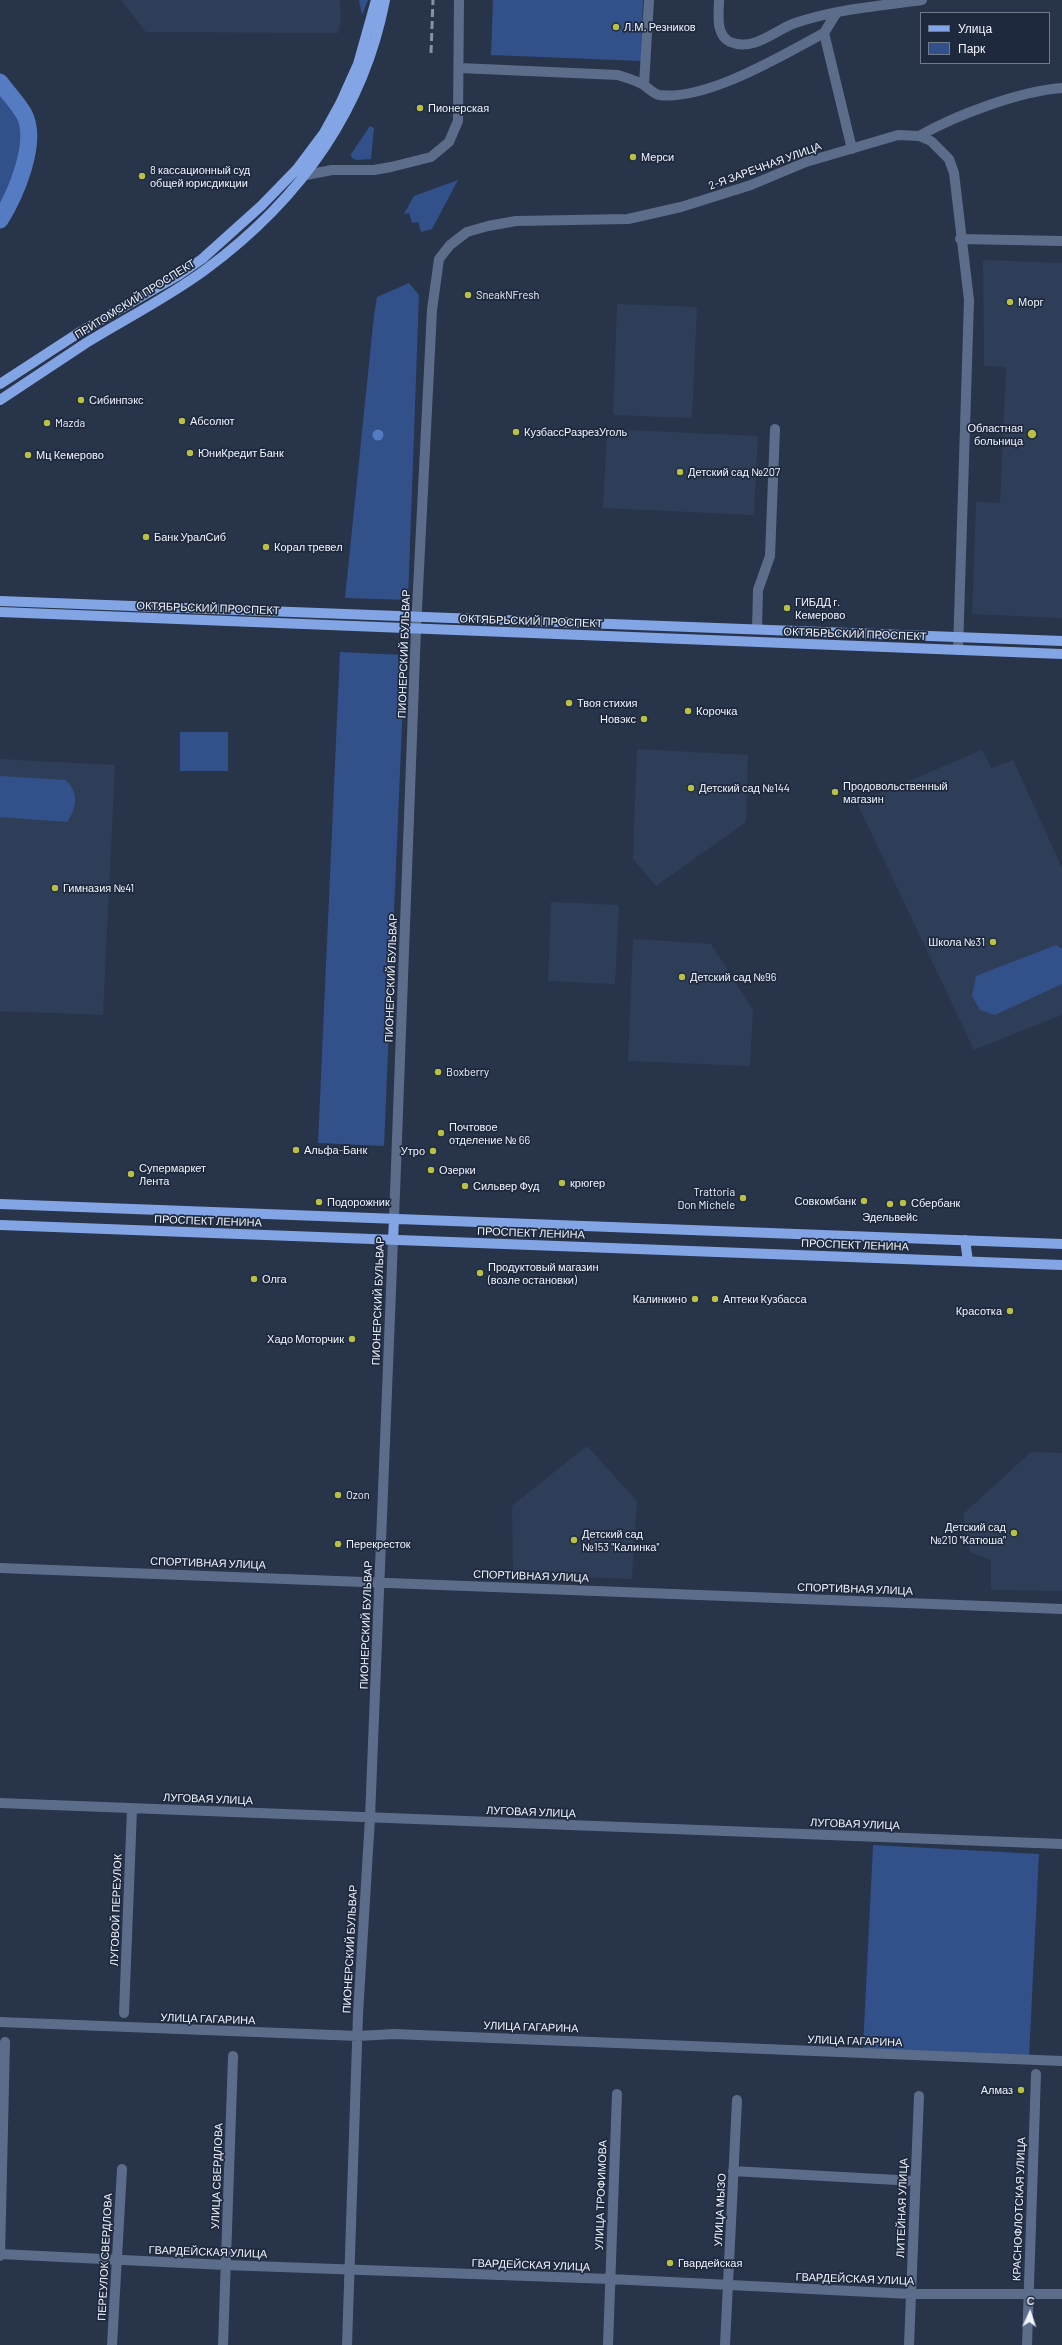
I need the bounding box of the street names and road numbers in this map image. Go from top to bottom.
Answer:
street label: 2-Я ЗАРЕЧНАЯ УЛИЦА [707,139,823,193]
street label: ПРИТОМСКИЙ ПРОСПЕКТ [72,256,198,342]
street label: ПИОНЕРСКИЙ БУЛЬВАР [395,589,413,719]
street label: ОКТЯБРЬСКИЙ ПРОСПЕКТ [136,599,280,617]
street label: ОКТЯБРЬСКИЙ ПРОСПЕКТ [459,612,603,630]
street label: ОКТЯБРЬСКИЙ ПРОСПЕКТ [783,625,927,643]
street label: ПИОНЕРСКИЙ БУЛЬВАР [382,913,400,1043]
street label: ПРОСПЕКТ ЛЕНИНА [154,1213,262,1229]
street label: ПРОСПЕКТ ЛЕНИНА [477,1225,585,1241]
street label: ПИОНЕРСКИЙ БУЛЬВАР [369,1236,387,1366]
street label: ПРОСПЕКТ ЛЕНИНА [801,1237,909,1253]
street label: СПОРТИВНАЯ УЛИЦА [150,1554,266,1572]
street label: ПИОНЕРСКИЙ БУЛЬВАР [357,1560,375,1690]
street label: СПОРТИВНАЯ УЛИЦА [473,1567,589,1585]
street label: СПОРТИВНАЯ УЛИЦА [797,1580,913,1598]
street label: ЛУГОВАЯ УЛИЦА [163,1791,253,1807]
street label: ЛУГОВАЯ УЛИЦА [486,1804,576,1820]
street label: ЛУГОВАЯ УЛИЦА [810,1816,900,1832]
street label: ЛУГОВОЙ ПЕРЕУЛОК [107,1854,125,1966]
street label: ПИОНЕРСКИЙ БУЛЬВАР [340,1884,360,2014]
street label: УЛИЦА ГАГАРИНА [160,2011,256,2027]
street label: УЛИЦА ГАГАРИНА [483,2019,579,2035]
street label: УЛИЦА ГАГАРИНА [807,2033,903,2049]
street label: УЛИЦА СВЕРДЛОВА [209,2123,225,2229]
street label: КРАСНОФЛОТСКАЯ УЛИЦА [1010,2137,1028,2281]
street label: УЛИЦА ТРОФИМОВА [592,2140,610,2250]
street label: ЛИТЕЙНАЯ УЛИЦА [894,2158,910,2258]
street label: УЛИЦА МЫЗО [711,2173,729,2247]
street label: ПЕРЕУЛОК СВЕРДЛОВА [95,2193,115,2321]
street label: ГВАРДЕЙСКАЯ УЛИЦА [148,2243,268,2261]
street label: ГВАРДЕЙСКАЯ УЛИЦА [471,2256,591,2274]
street label: ГВАРДЕЙСКАЯ УЛИЦА [795,2270,915,2288]

